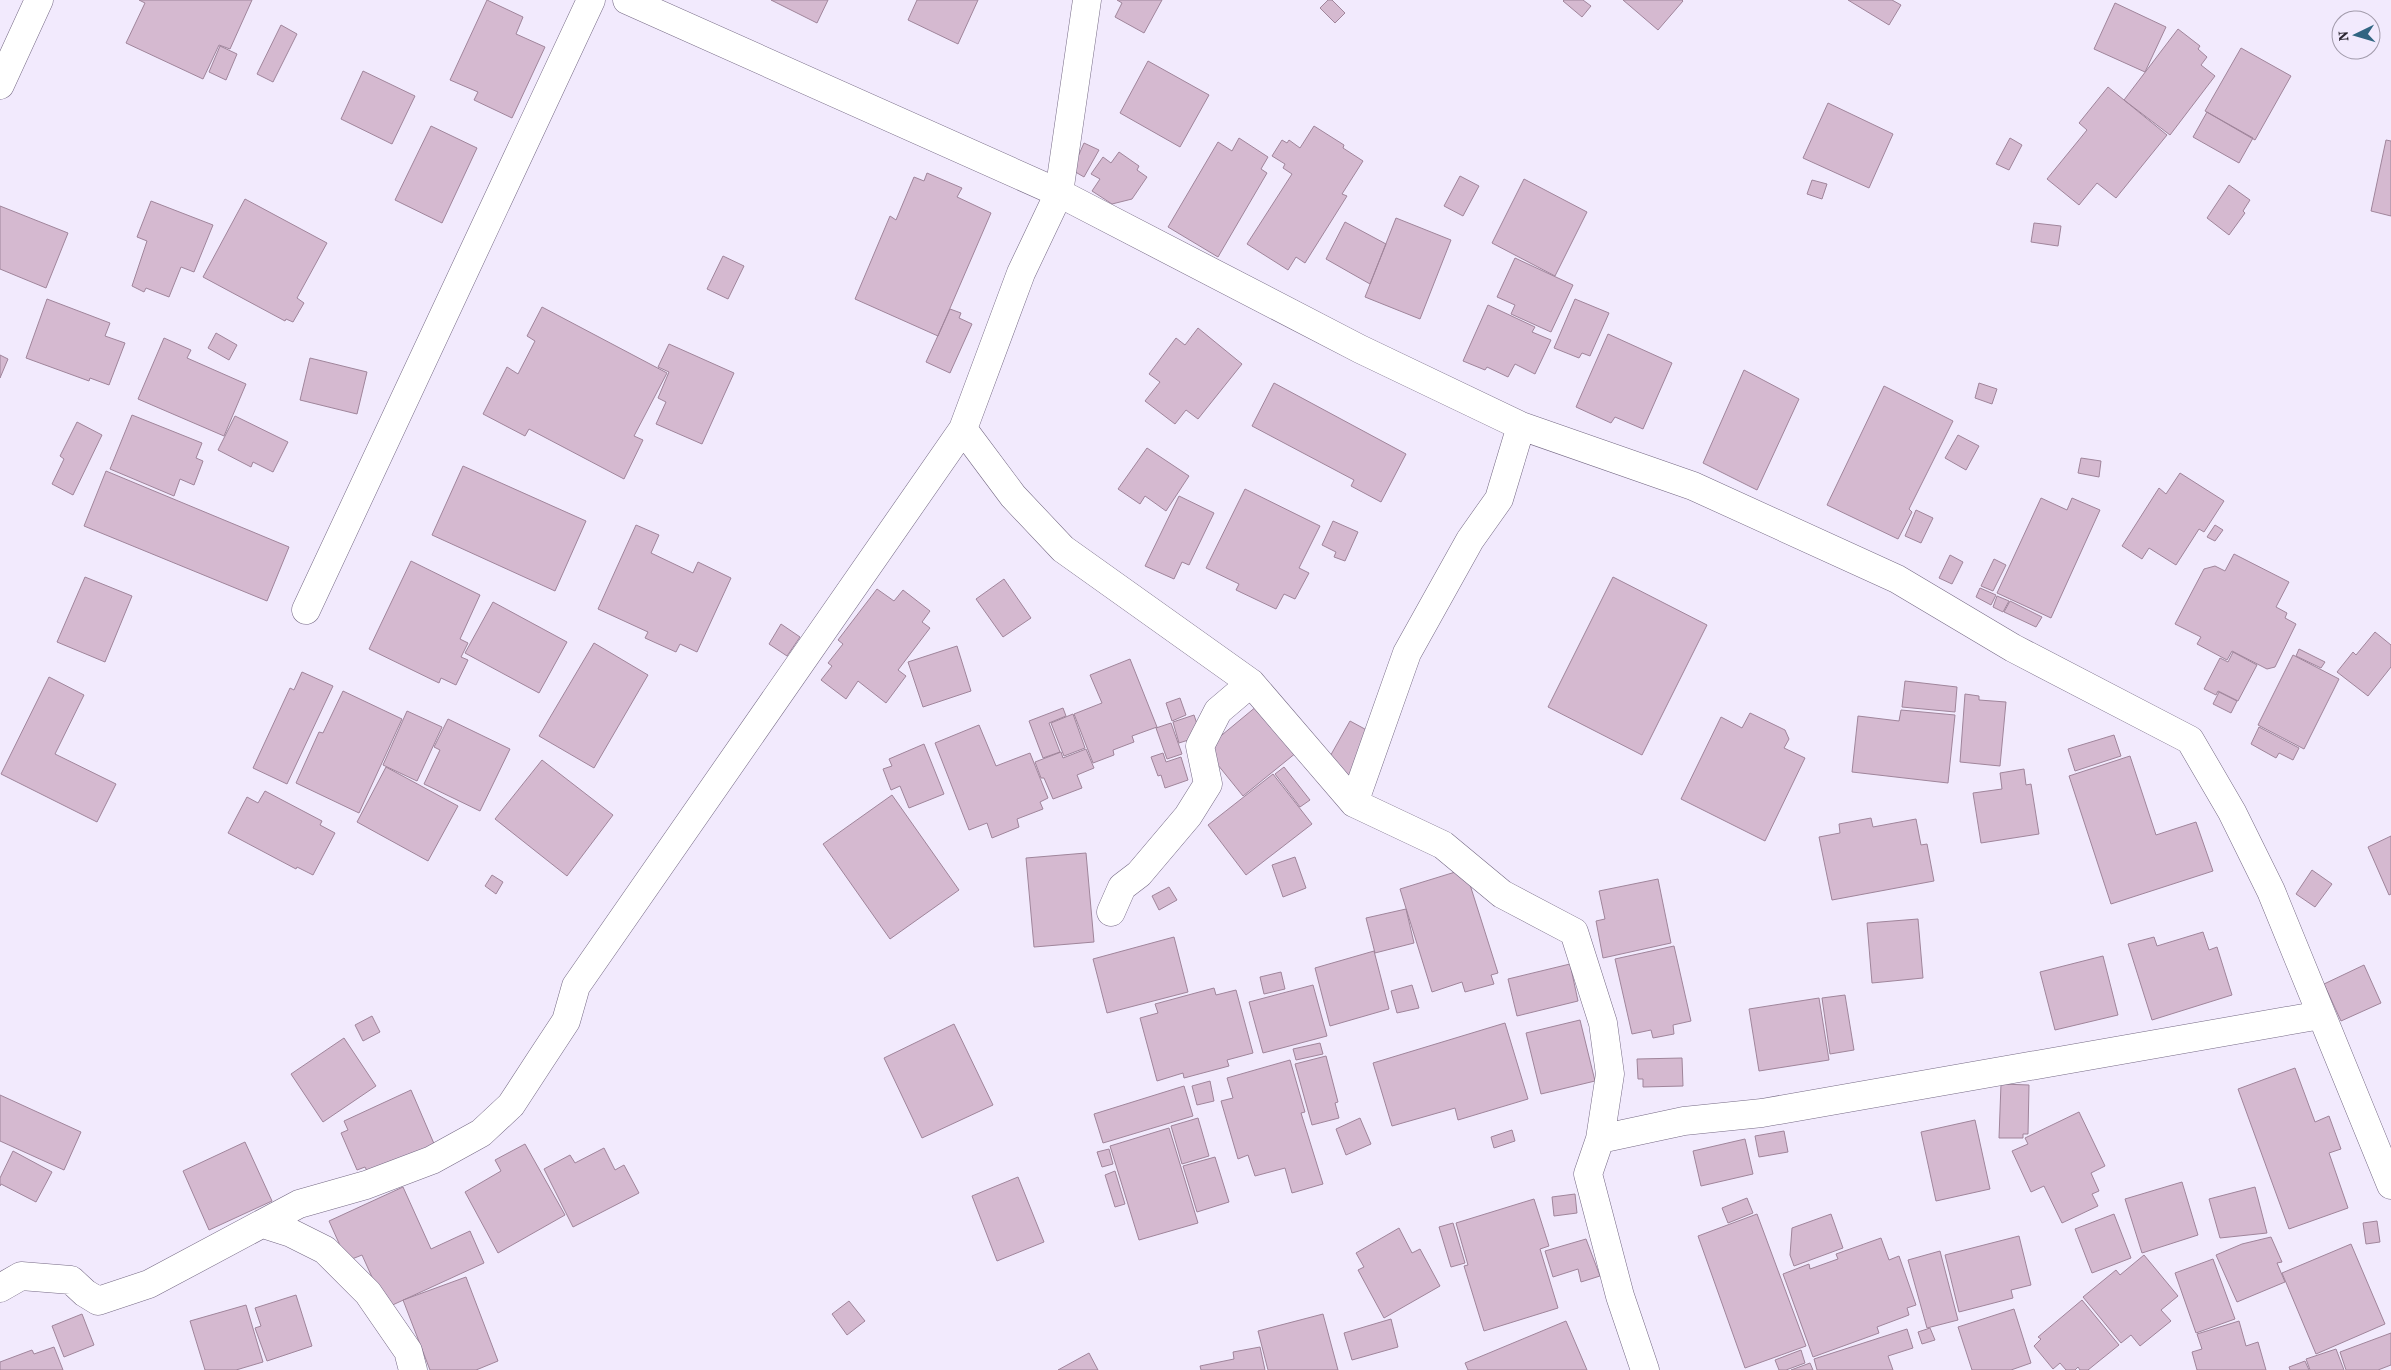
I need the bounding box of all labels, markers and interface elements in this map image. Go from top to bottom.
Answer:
north arrow [2331,10,2381,60]
text: N [2333,30,2353,42]

